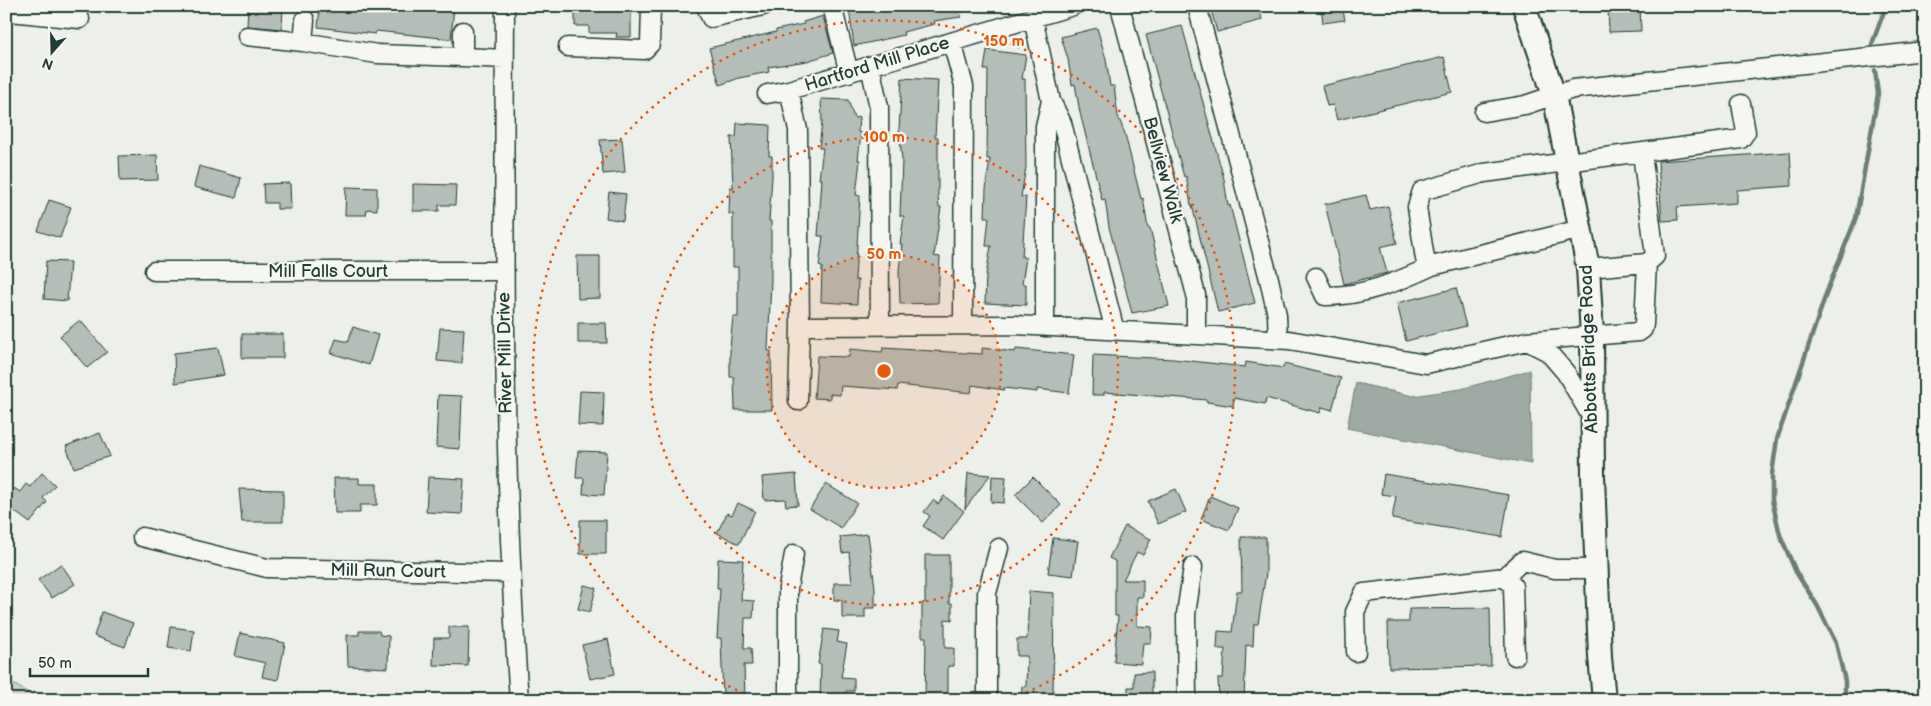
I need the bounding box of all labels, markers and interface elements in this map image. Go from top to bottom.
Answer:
north arrow [28,28,78,78]
street label: Hartford Mill Place [802,32,952,96]
text: 150 m [983,32,1025,51]
text: N [40,54,56,74]
street label: Bellview Walk [1139,115,1187,226]
text: 100 m [863,128,905,147]
text: 50 m [867,245,902,264]
street label: Mill Falls Court [268,261,388,282]
street label: Abbotts Bridge Road [1576,264,1602,434]
street label: River Mill Drive [493,292,517,414]
centre of rings [875,362,893,380]
street label: Mill Run Court [330,559,446,583]
scale bar [30,646,148,678]
text: 50 m [38,654,72,673]

